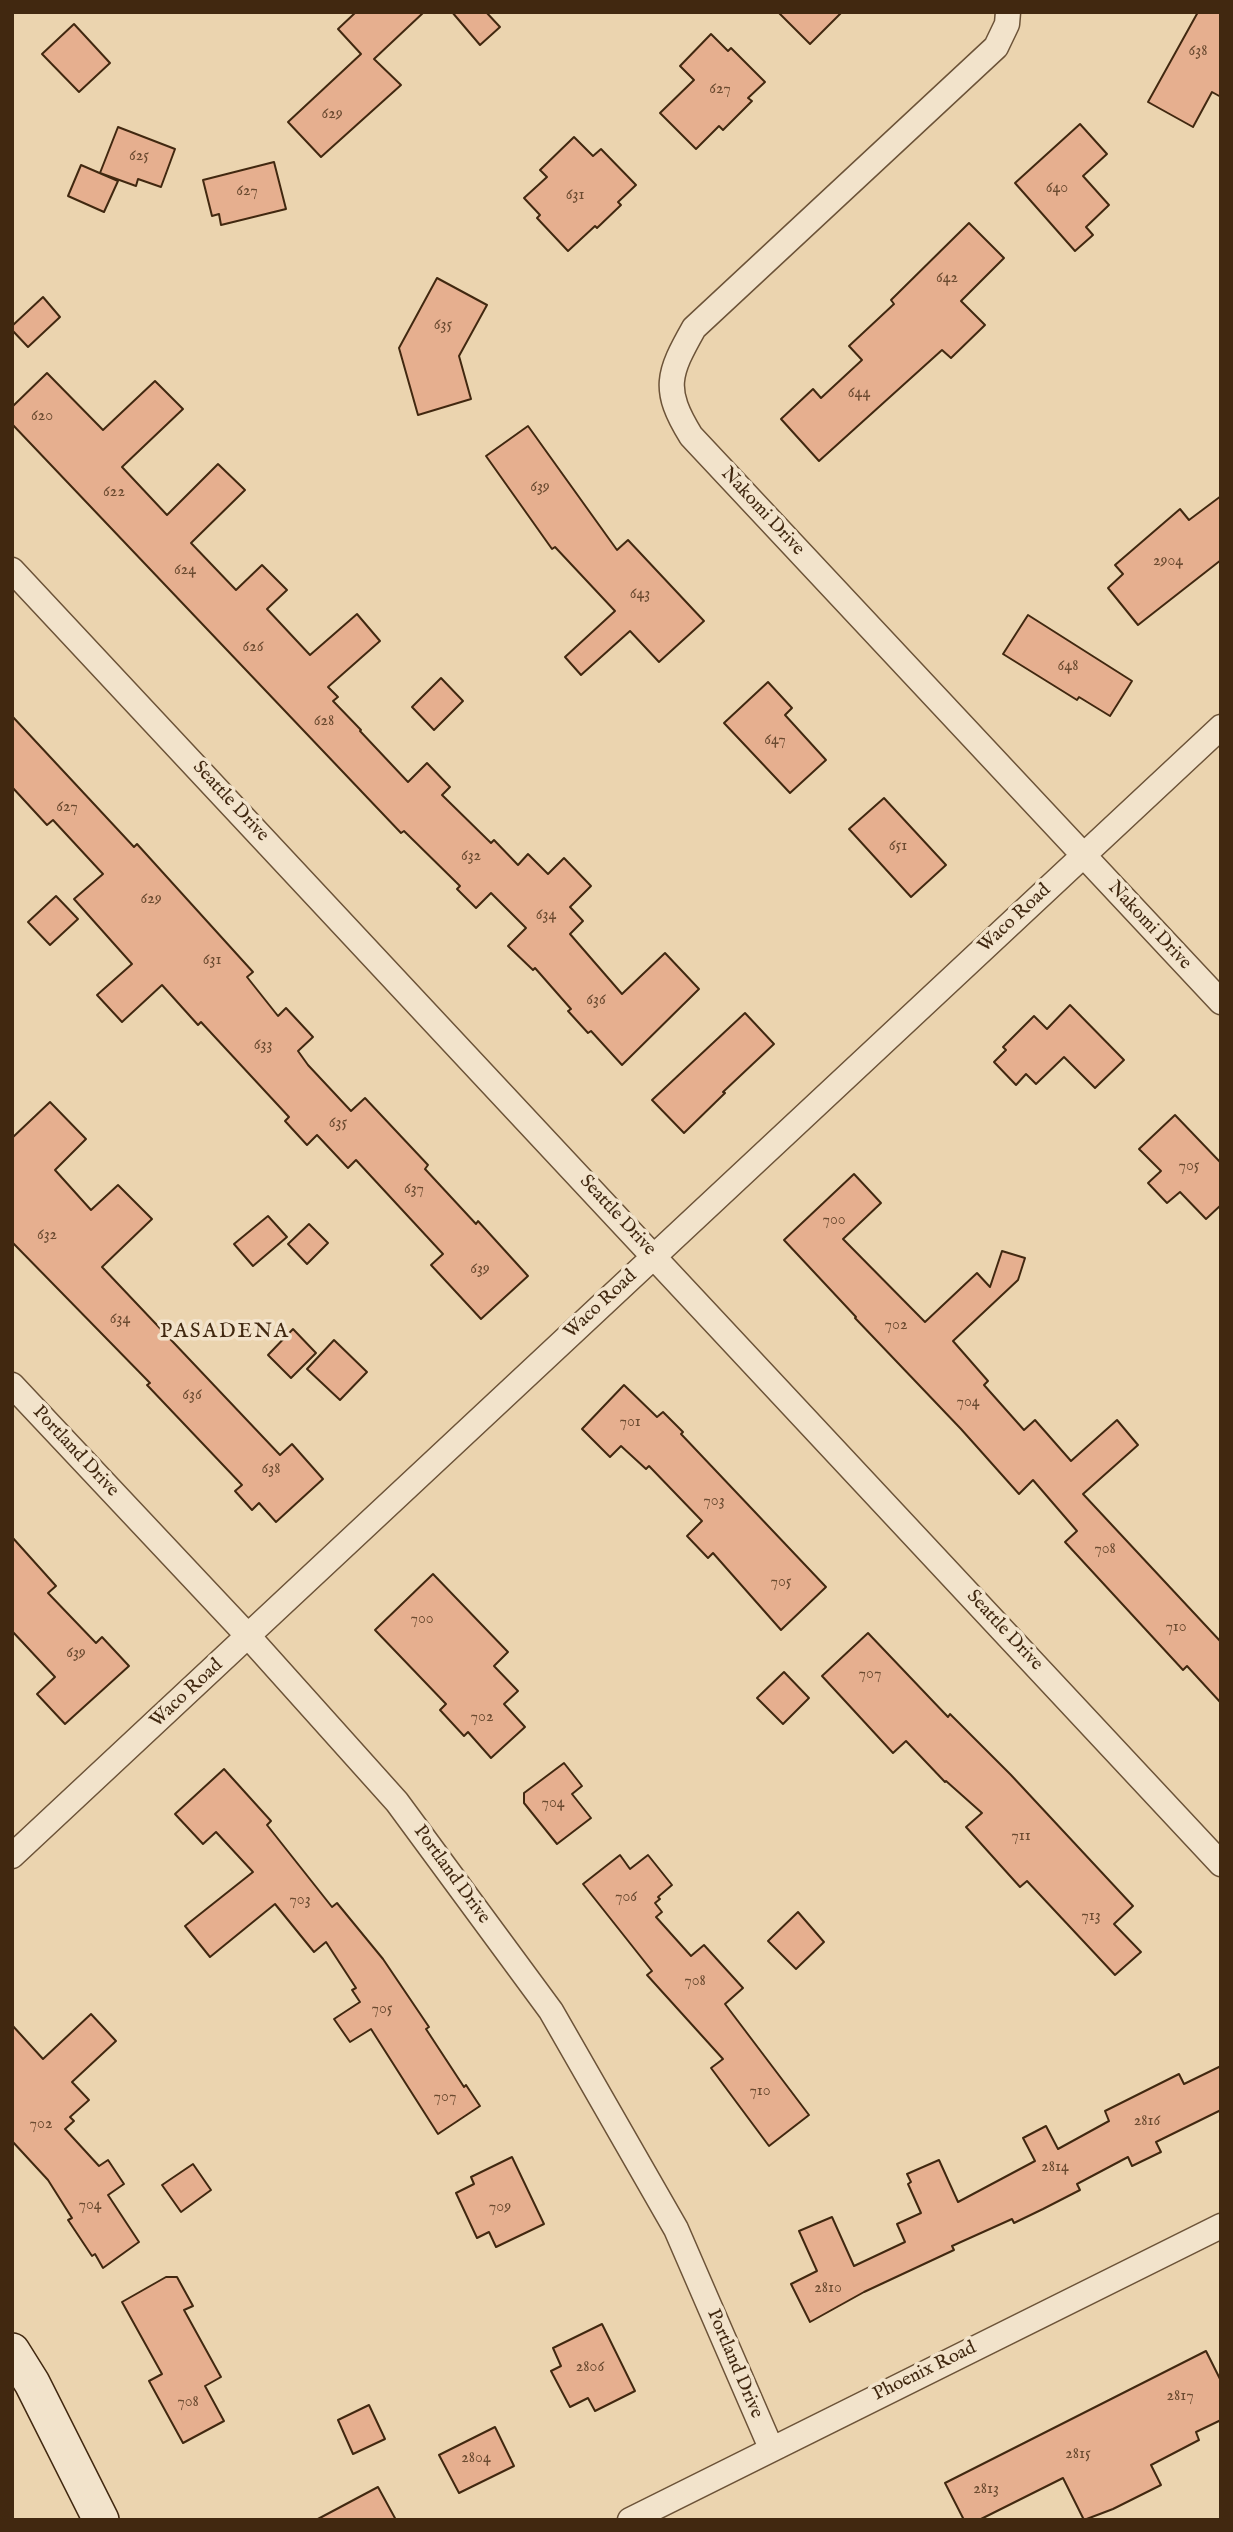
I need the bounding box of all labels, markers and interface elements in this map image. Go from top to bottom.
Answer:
house number: 638 [1188,42,1208,62]
house number: 627 [709,80,731,100]
house number: 629 [321,105,343,125]
house number: 625 [129,147,149,167]
house number: 640 [1046,179,1068,199]
house number: 627 [236,182,258,202]
house number: 631 [566,186,584,206]
house number: 642 [936,269,958,289]
house number: 635 [434,316,452,336]
house number: 644 [848,384,870,404]
house number: 620 [31,407,53,427]
street label: Nakomi Drive [715,463,809,561]
house number: 639 [530,478,550,498]
house number: 622 [103,483,125,503]
house number: 2904 [1153,552,1183,572]
house number: 624 [174,561,196,581]
house number: 643 [630,585,650,605]
house number: 626 [242,638,264,658]
house number: 648 [1058,657,1078,677]
house number: 628 [314,712,334,732]
house number: 647 [764,731,786,751]
street label: Seattle Drive [187,757,273,847]
house number: 627 [56,798,78,818]
house number: 651 [889,837,907,857]
house number: 632 [461,847,481,867]
street label: Nakomi Drive [1102,877,1196,975]
street label: Waco Road [974,880,1056,958]
house number: 629 [140,890,162,910]
house number: 634 [536,906,556,926]
house number: 631 [203,951,221,971]
house number: 636 [586,991,606,1011]
house number: 633 [254,1036,272,1056]
house number: 635 [329,1114,347,1134]
house number: 705 [1178,1157,1200,1177]
street label: Seattle Drive [574,1171,660,1261]
house number: 637 [404,1180,424,1200]
house number: 700 [822,1211,846,1231]
house number: 632 [37,1226,57,1246]
house number: 639 [470,1260,490,1280]
street label: Waco Road [560,1266,642,1344]
house number: 634 [110,1310,130,1330]
house number: 702 [885,1316,907,1336]
district label: PASADENA [161,1320,289,1346]
house number: 636 [182,1386,202,1406]
house number: 704 [956,1393,980,1413]
street label: Portland Drive [27,1402,123,1502]
house number: 701 [619,1413,641,1433]
house number: 638 [262,1460,280,1480]
house number: 703 [703,1492,725,1512]
house number: 708 [1094,1540,1116,1560]
house number: 705 [770,1573,792,1593]
street label: Seattle Drive [961,1586,1047,1676]
house number: 700 [410,1610,434,1630]
house number: 710 [1165,1618,1187,1638]
house number: 639 [66,1644,86,1664]
street label: Waco Road [146,1655,228,1733]
house number: 707 [859,1665,881,1685]
house number: 702 [471,1708,493,1728]
house number: 704 [541,1794,565,1814]
street label: Portland Drive [408,1821,494,1929]
house number: 711 [1011,1827,1031,1847]
house number: 706 [615,1888,637,1908]
house number: 703 [289,1891,311,1911]
house number: 713 [1081,1907,1101,1927]
house number: 708 [684,1972,706,1992]
house number: 705 [371,2000,393,2020]
house number: 710 [749,2082,771,2102]
house number: 707 [434,2088,456,2108]
house number: 2816 [1134,2112,1160,2132]
house number: 702 [30,2115,52,2135]
house number: 2814 [1041,2158,1069,2178]
house number: 704 [78,2196,102,2216]
house number: 709 [489,2198,511,2218]
house number: 2810 [814,2279,842,2299]
street label: Portland Drive [701,2306,767,2422]
street label: Phoenix Road [870,2337,980,2407]
house number: 2806 [576,2358,604,2378]
house number: 2817 [1166,2387,1194,2407]
house number: 708 [177,2393,199,2413]
house number: 2815 [1065,2445,1091,2465]
house number: 2804 [461,2449,491,2469]
house number: 2813 [973,2480,999,2500]

